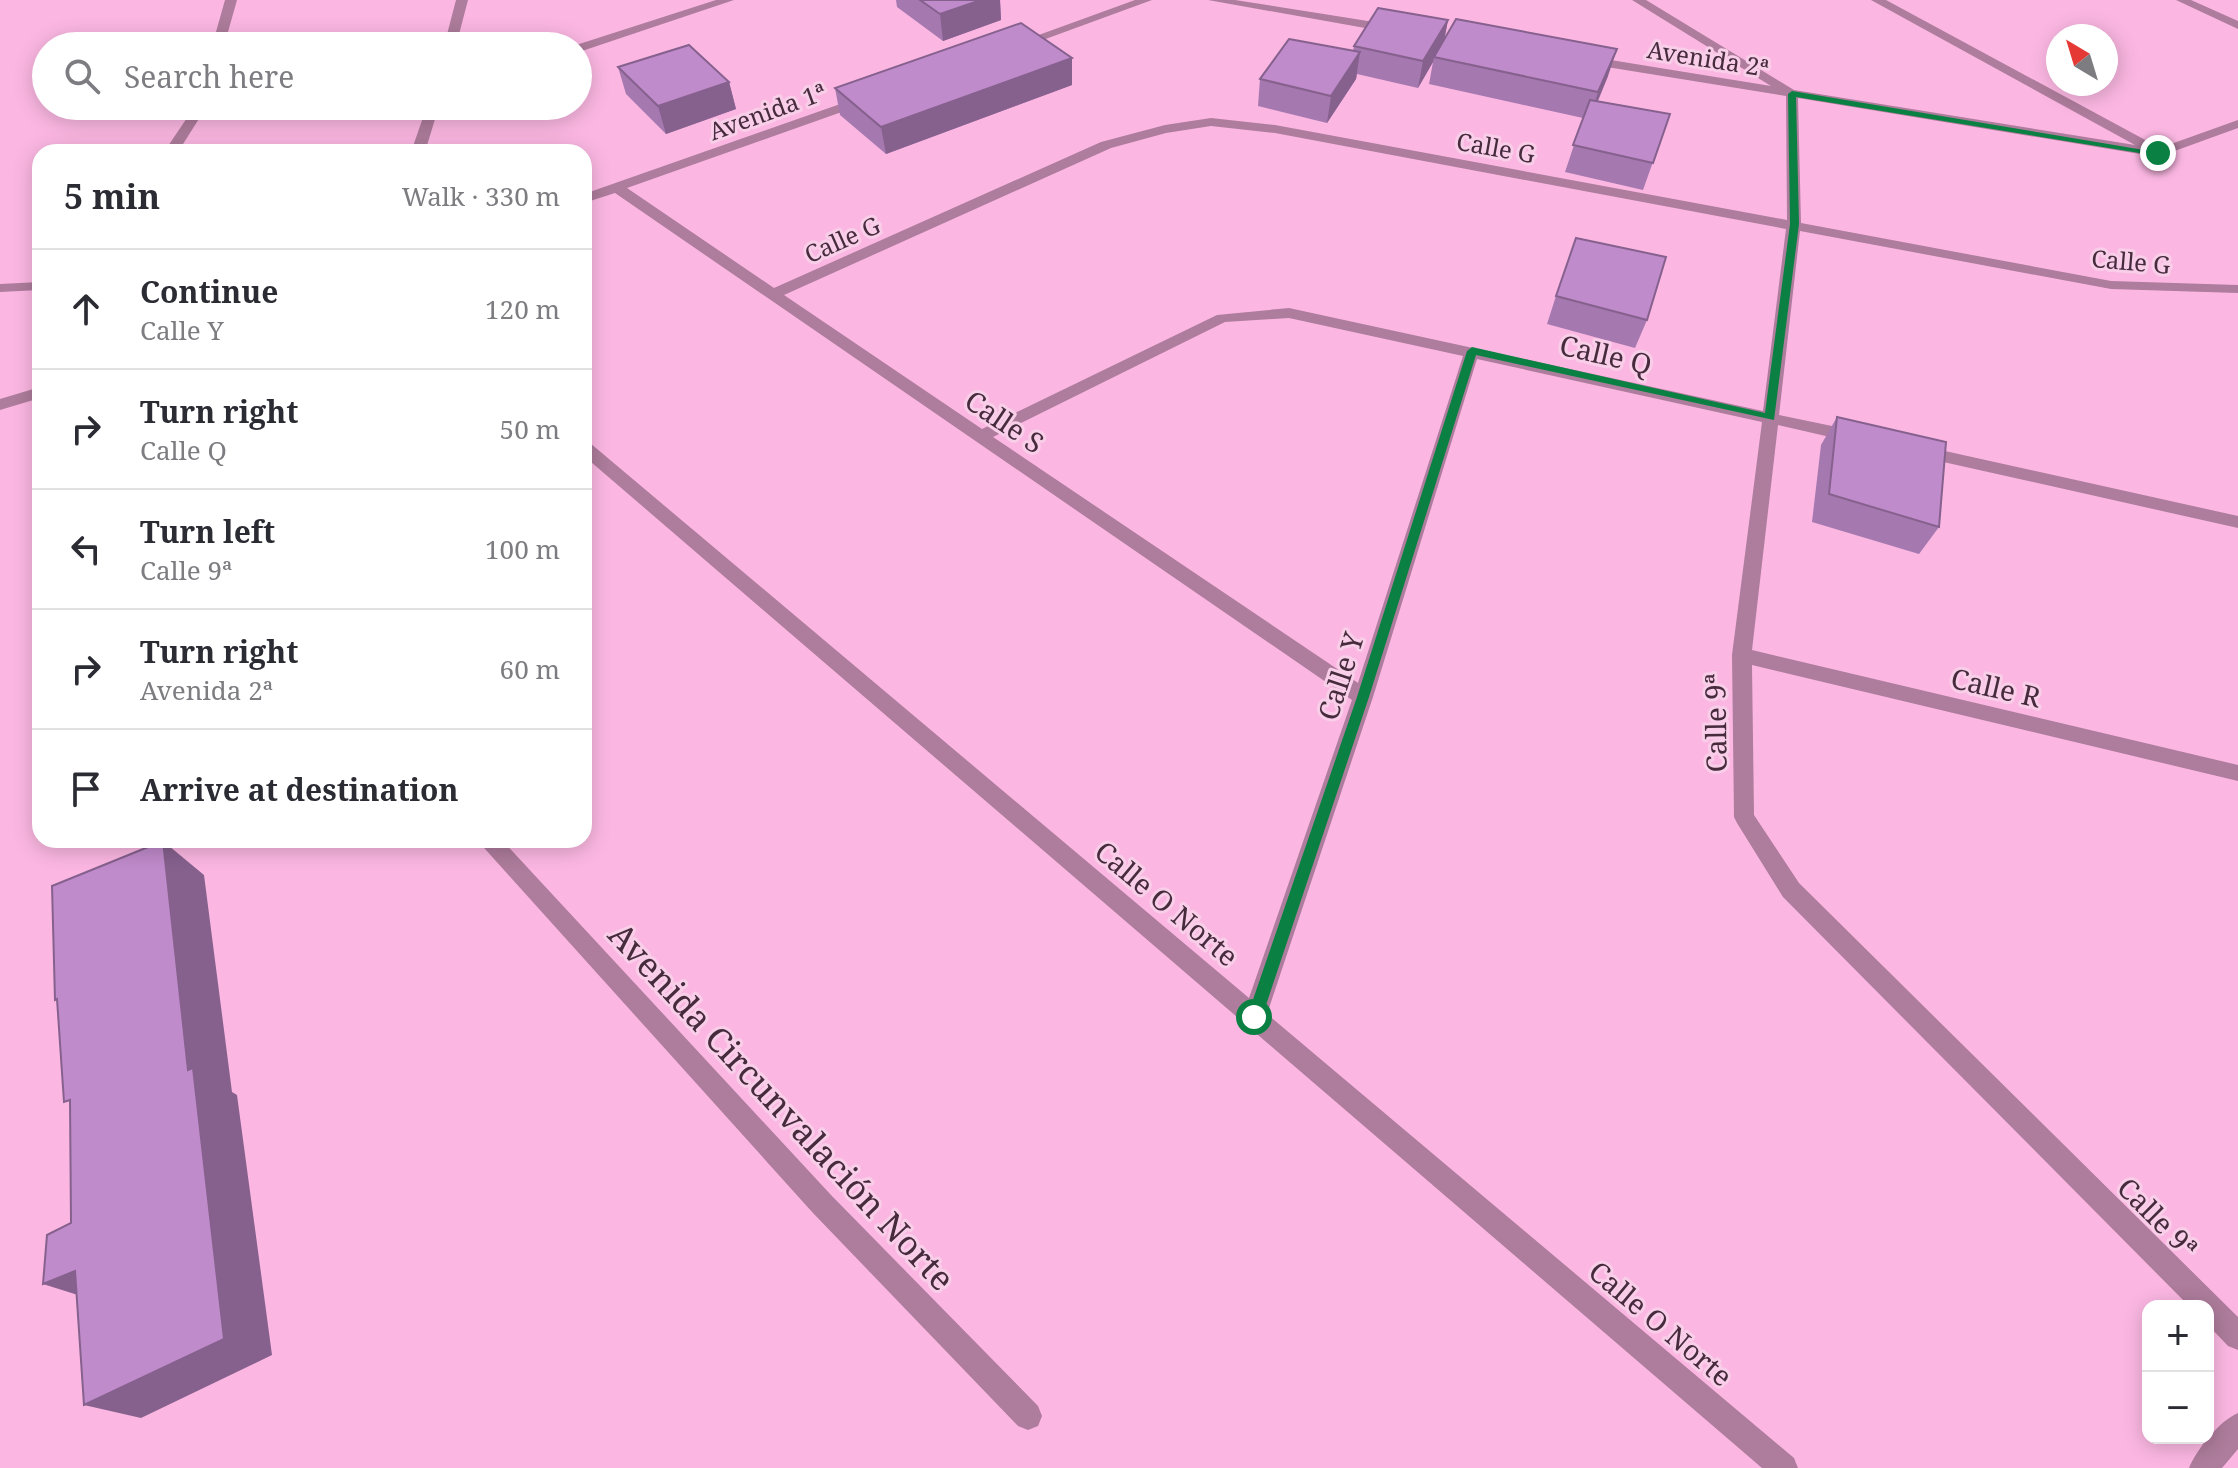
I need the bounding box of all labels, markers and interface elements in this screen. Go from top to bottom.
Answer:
north arrow [2046,24,2118,96]
search box [32,32,592,120]
street label: Avenida 2ª [1645,32,1771,84]
icon: search [60,54,104,98]
text: Search here [124,56,294,97]
street label: Avenida 1ª [704,75,830,147]
street label: Calle G [1454,124,1538,170]
route end [2140,135,2176,171]
text: 5 min [64,173,160,219]
text: Walk · 330 m [402,178,560,214]
street label: Calle G [799,208,885,270]
street label: Calle G [2090,241,2172,281]
text: Continue [140,271,278,312]
icon: ahead [64,287,108,331]
text: 120 m [485,291,560,327]
text: Calle Y [140,312,224,348]
street label: Calle Q [1556,325,1656,383]
street label: Calle S [958,381,1052,461]
text: Turn right [140,391,298,432]
icon: right [64,407,108,451]
text: 50 m [500,411,560,447]
text: Calle Q [140,432,227,468]
text: Turn left [140,511,275,552]
icon: left [64,527,108,571]
text: 100 m [485,531,560,567]
text: Calle 9ª [140,552,232,588]
street label: Calle Y [1308,627,1372,725]
text: Turn right [140,631,298,672]
icon: right [64,647,108,691]
text: 60 m [500,651,560,687]
street label: Calle R [1947,658,2045,716]
text: Avenida 2ª [140,672,273,708]
street label: Calle 9ª [1695,673,1735,773]
icon: arrive [64,767,108,811]
text: Arrive at destination [140,769,459,810]
street label: Calle O Norte [1087,832,1247,974]
street label: Avenida Circunvalación Norte [599,912,965,1300]
route start [1236,999,1272,1035]
street label: Calle 9ª [2110,1169,2207,1266]
street label: Calle O Norte [1581,1252,1741,1394]
map controls [2142,1300,2214,1444]
button: + [2142,1300,2214,1372]
button: − [2142,1372,2214,1444]

